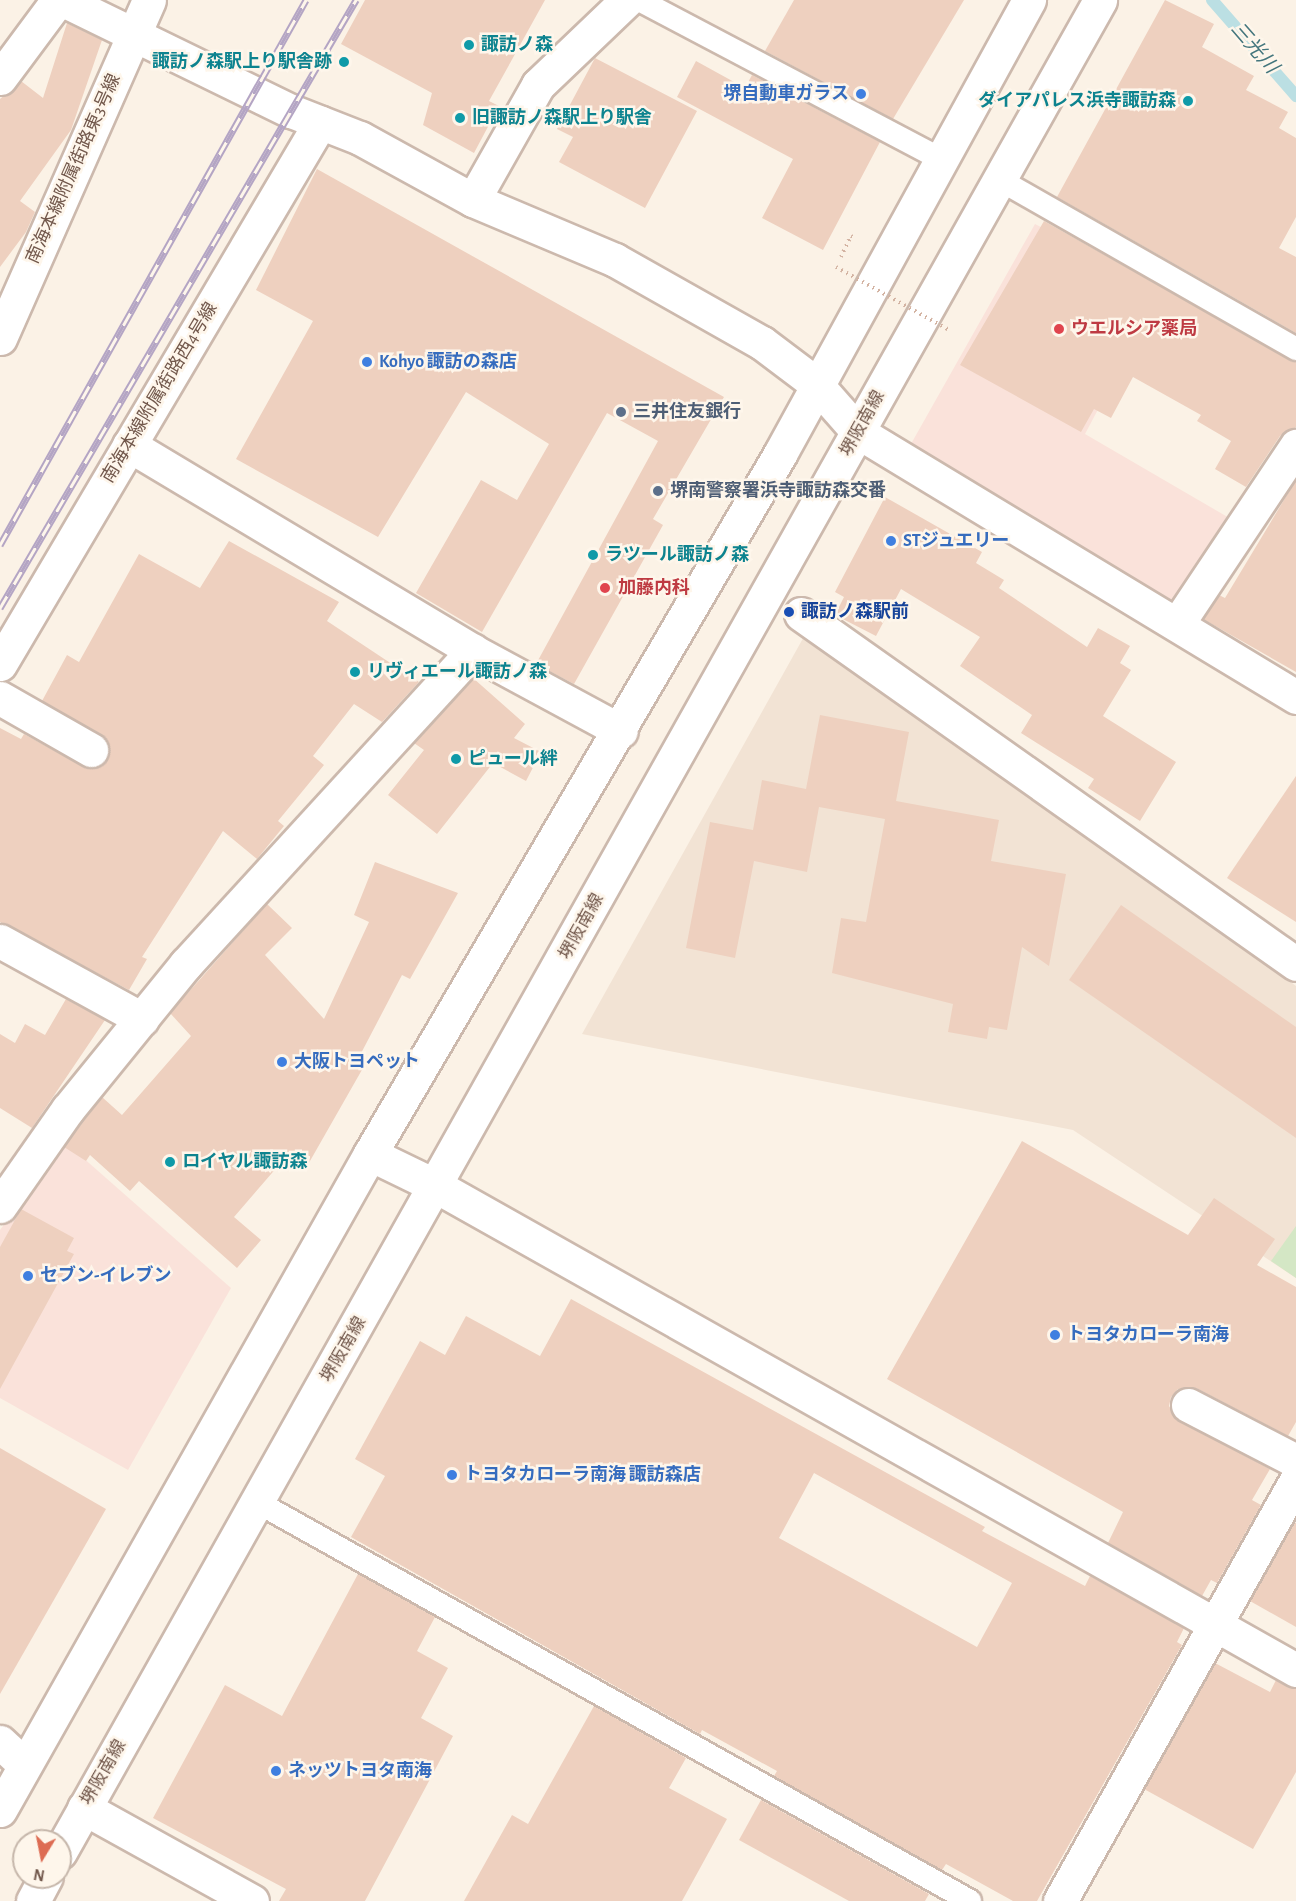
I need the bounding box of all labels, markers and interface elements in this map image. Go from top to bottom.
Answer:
water label: 三光川 [1225,17,1283,79]
place label: 諏訪ノ森 [481,34,553,56]
marker: 諏訪ノ森 [462,38,476,52]
place label: 諏訪ノ森駅上り駅舎跡 [152,51,332,73]
marker: 諏訪ノ森駅上り駅舎跡 [337,55,351,69]
street label: 南海本線附属街路東3号線 [22,71,126,267]
place label: 堺自動車ガラス [723,83,849,105]
marker: 堺自動車ガラス [854,87,868,101]
place label: ダイアパレス浜寺諏訪森 [978,90,1176,112]
marker: ダイアパレス浜寺諏訪森 [1181,94,1195,108]
place label: 旧諏訪ノ森駅上り駅舎 [472,107,652,129]
marker: 旧諏訪ノ森駅上り駅舎 [453,111,467,125]
street label: 南海本線附属街路西4号線 [98,299,222,487]
place label: ウエルシア薬局 [1071,318,1197,340]
marker: ウエルシア薬局 [1052,322,1066,336]
place label: Kohyo 諏訪の森店 [379,351,517,373]
marker: Kohyo 諏訪の森店 [360,355,374,369]
street label: 堺阪南線 [836,387,890,461]
place label: 三井住友銀行 [633,401,741,423]
marker: 三井住友銀行 [614,405,628,419]
place label: 堺南警察署浜寺諏訪森交番 [670,480,886,502]
marker: 堺南警察署浜寺諏訪森交番 [651,484,665,498]
place label: STジュエリー [903,530,1011,552]
marker: STジュエリー [884,534,898,548]
place label: ラツール諏訪ノ森 [605,544,749,566]
marker: ラツール諏訪ノ森 [586,548,600,562]
place label: 加藤内科 [618,577,690,599]
marker: 加藤内科 [596,579,614,597]
place label: 諏訪ノ森駅前 [801,601,909,623]
marker: 諏訪ノ森駅前 [782,605,796,619]
place label: リヴィエール諏訪ノ森 [367,661,547,683]
marker: リヴィエール諏訪ノ森 [348,665,362,679]
place label: ピュール絆 [468,748,558,770]
marker: ピュール絆 [449,752,463,766]
street label: 堺阪南線 [555,890,609,964]
place label: 大阪トヨペット [294,1051,420,1073]
marker: 大阪トヨペット [275,1055,289,1069]
place label: ロイヤル諏訪森 [182,1151,308,1173]
marker: ロイヤル諏訪森 [163,1155,177,1169]
place label: セブン-イレブン [40,1265,171,1287]
marker: セブン-イレブン [21,1269,35,1283]
street label: 堺阪南線 [317,1313,371,1387]
place label: トヨタカローラ南海 [1067,1324,1229,1346]
marker: トヨタカローラ南海 [1048,1328,1062,1342]
place label: トヨタカローラ南海 諏訪森店 [464,1464,701,1486]
marker: トヨタカローラ南海 諏訪森店 [445,1468,459,1482]
street label: 堺阪南線 [77,1736,131,1810]
place label: ネッツトヨタ南海 [288,1760,432,1782]
marker: ネッツトヨタ南海 [269,1764,283,1778]
north arrow [12,1829,72,1889]
text: N [32,1866,46,1884]

